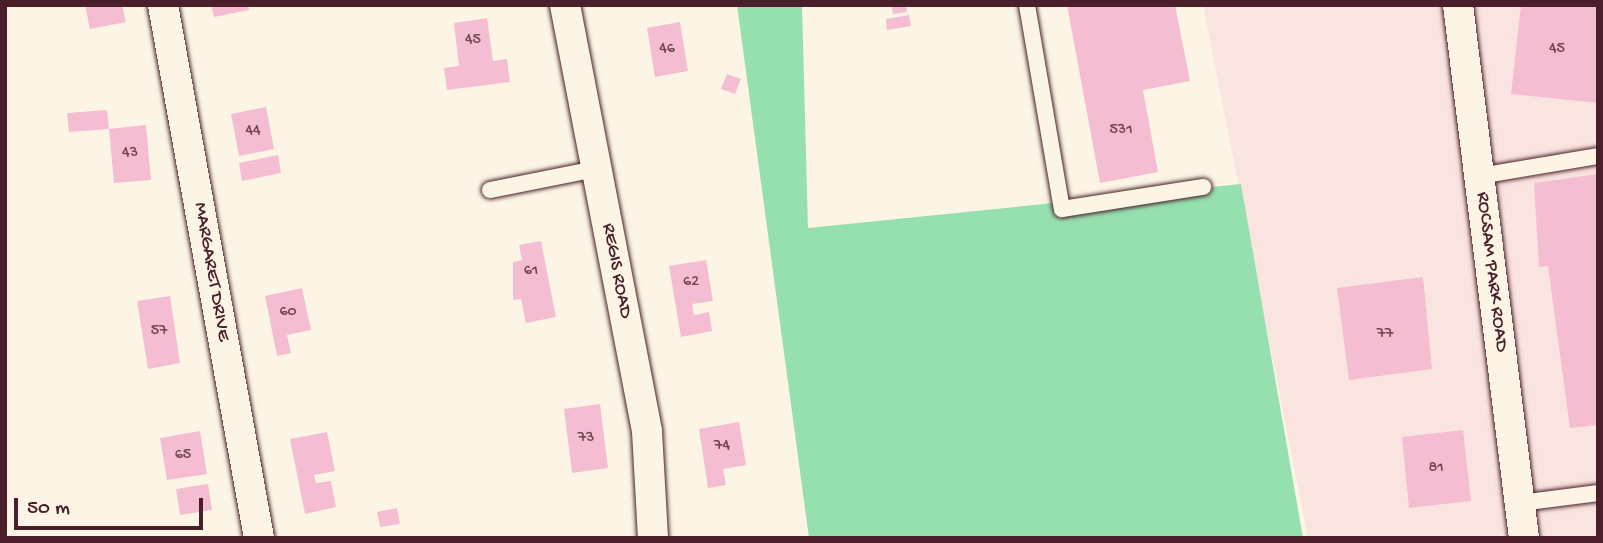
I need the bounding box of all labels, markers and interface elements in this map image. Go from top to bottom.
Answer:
house number: 45 [465,31,481,51]
house number: 46 [659,40,675,60]
house number: 45 [1549,40,1565,60]
house number: 531 [1109,121,1133,141]
house number: 44 [245,122,261,142]
house number: 43 [122,144,138,164]
street label: ROCSAM PARK ROAD [1470,191,1512,353]
street label: MARGARET DRIVE [188,201,234,343]
street label: REGIS ROAD [596,221,636,321]
house number: 61 [524,262,538,282]
house number: 62 [683,273,699,293]
house number: 60 [279,303,297,323]
house number: 57 [151,322,167,342]
house number: 77 [1377,325,1393,345]
house number: 73 [578,429,594,449]
house number: 74 [714,437,730,457]
house number: 65 [175,446,191,466]
house number: 81 [1428,459,1444,479]
scale bar [18,484,206,528]
text: 50 m [27,497,70,522]

